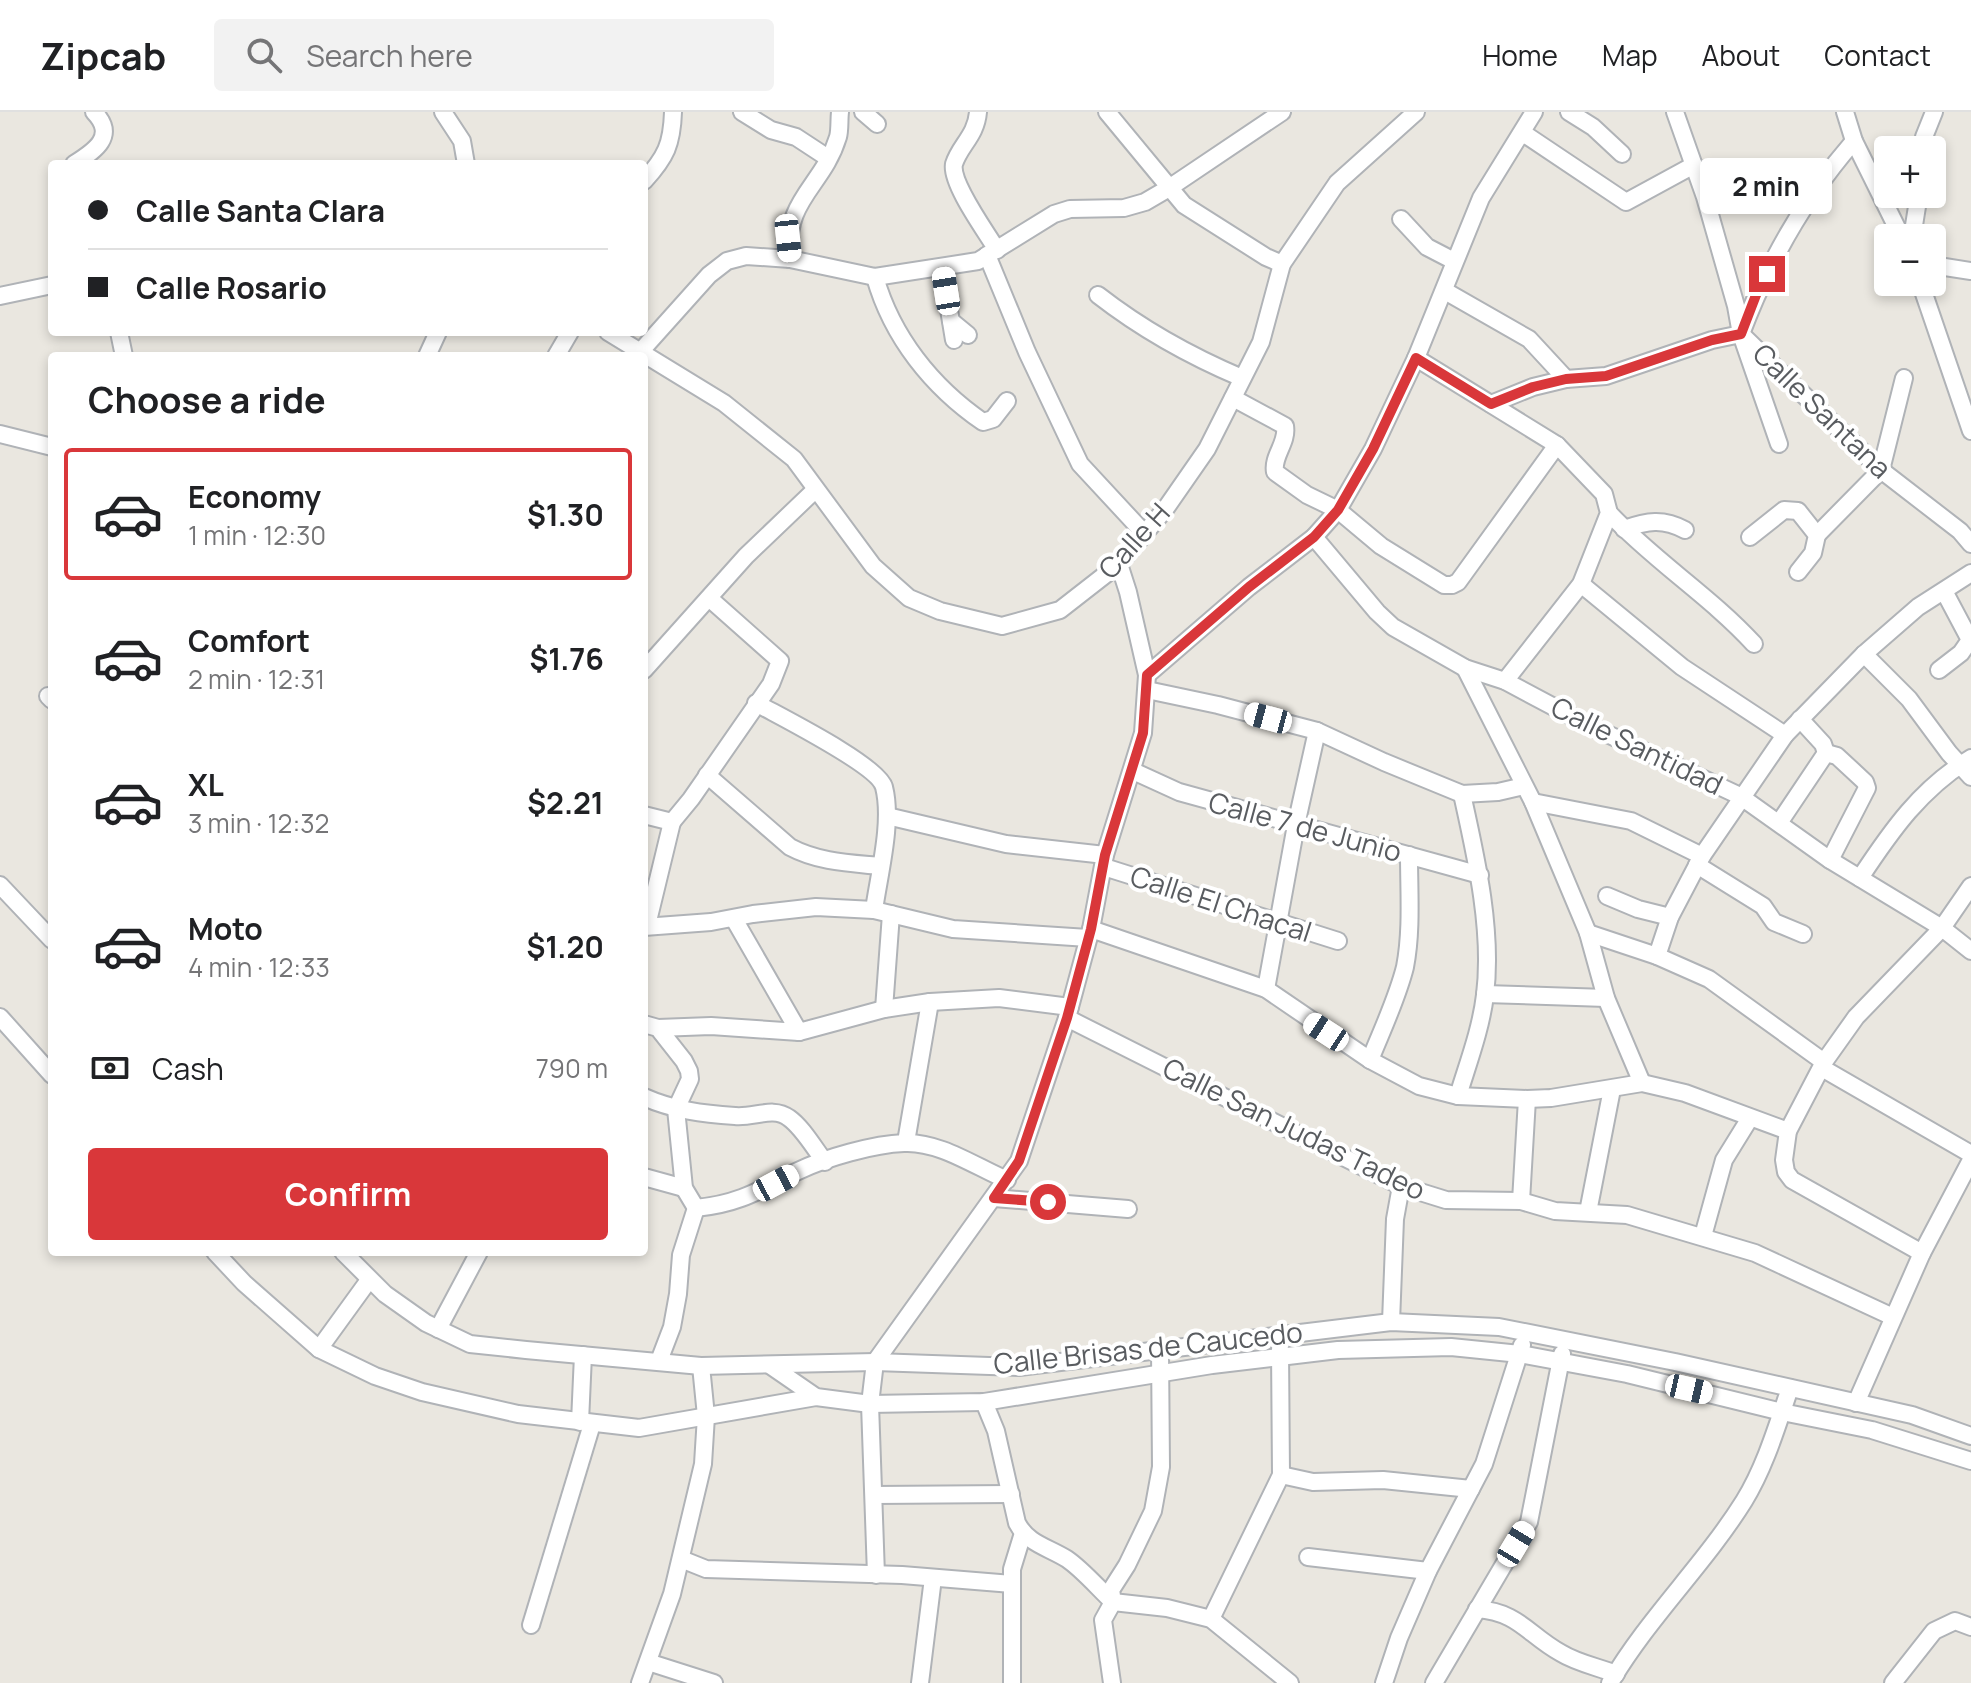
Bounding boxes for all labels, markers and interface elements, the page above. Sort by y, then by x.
search box [214,19,774,91]
text: Zipcab [40,29,166,81]
icon: search [242,33,286,77]
text: Search here [306,35,473,76]
text: Home [1482,36,1558,74]
text: Map [1602,36,1658,74]
text: About [1702,36,1780,74]
text: Contact [1824,36,1931,74]
map controls [1874,136,1946,296]
button: + [1874,136,1946,208]
callout: 2 min [1701,158,1833,214]
text: 2 min [1732,168,1800,204]
text: Calle Santa Clara [136,190,385,231]
car [774,213,802,263]
button: − [1874,224,1946,296]
route end [1749,256,1785,292]
car [930,265,962,317]
text: Calle Rosario [136,267,327,308]
street label: Calle Santana [1745,334,1900,486]
text: Choose a ride [88,375,326,424]
text: Economy [188,476,321,517]
icon: car [92,478,164,550]
text: $1.30 [527,494,604,535]
street label: Calle H [1089,494,1177,586]
text: 1 min · 12:30 [188,517,326,553]
text: Comfort [188,620,310,661]
icon: car [92,622,164,694]
text: $1.76 [529,638,604,679]
text: 2 min · 12:31 [188,661,325,697]
street label: Calle Santidad [1545,687,1730,803]
car [1242,700,1294,736]
text: XL [188,764,224,805]
icon: car [92,766,164,838]
text: $2.21 [527,782,604,823]
street label: Calle 7 de Junio [1205,782,1406,870]
text: 3 min · 12:32 [188,805,329,841]
street label: Calle El Chacal [1126,856,1317,950]
text: Moto [188,908,263,949]
icon: car [92,910,164,982]
text: $1.20 [527,926,604,967]
text: 4 min · 12:33 [188,949,330,985]
car [1299,1009,1353,1055]
icon: cash [88,1046,132,1090]
text: Cash [152,1048,224,1089]
street label: Calle San Judas Tadeo [1157,1048,1432,1208]
text: 790 m [536,1050,608,1086]
button: Confirm [88,1148,608,1240]
car [749,1161,803,1205]
route start [1030,1184,1066,1220]
street label: Calle Brisas de Caucedo [992,1312,1304,1382]
car [1663,1372,1715,1406]
car [1493,1517,1539,1571]

